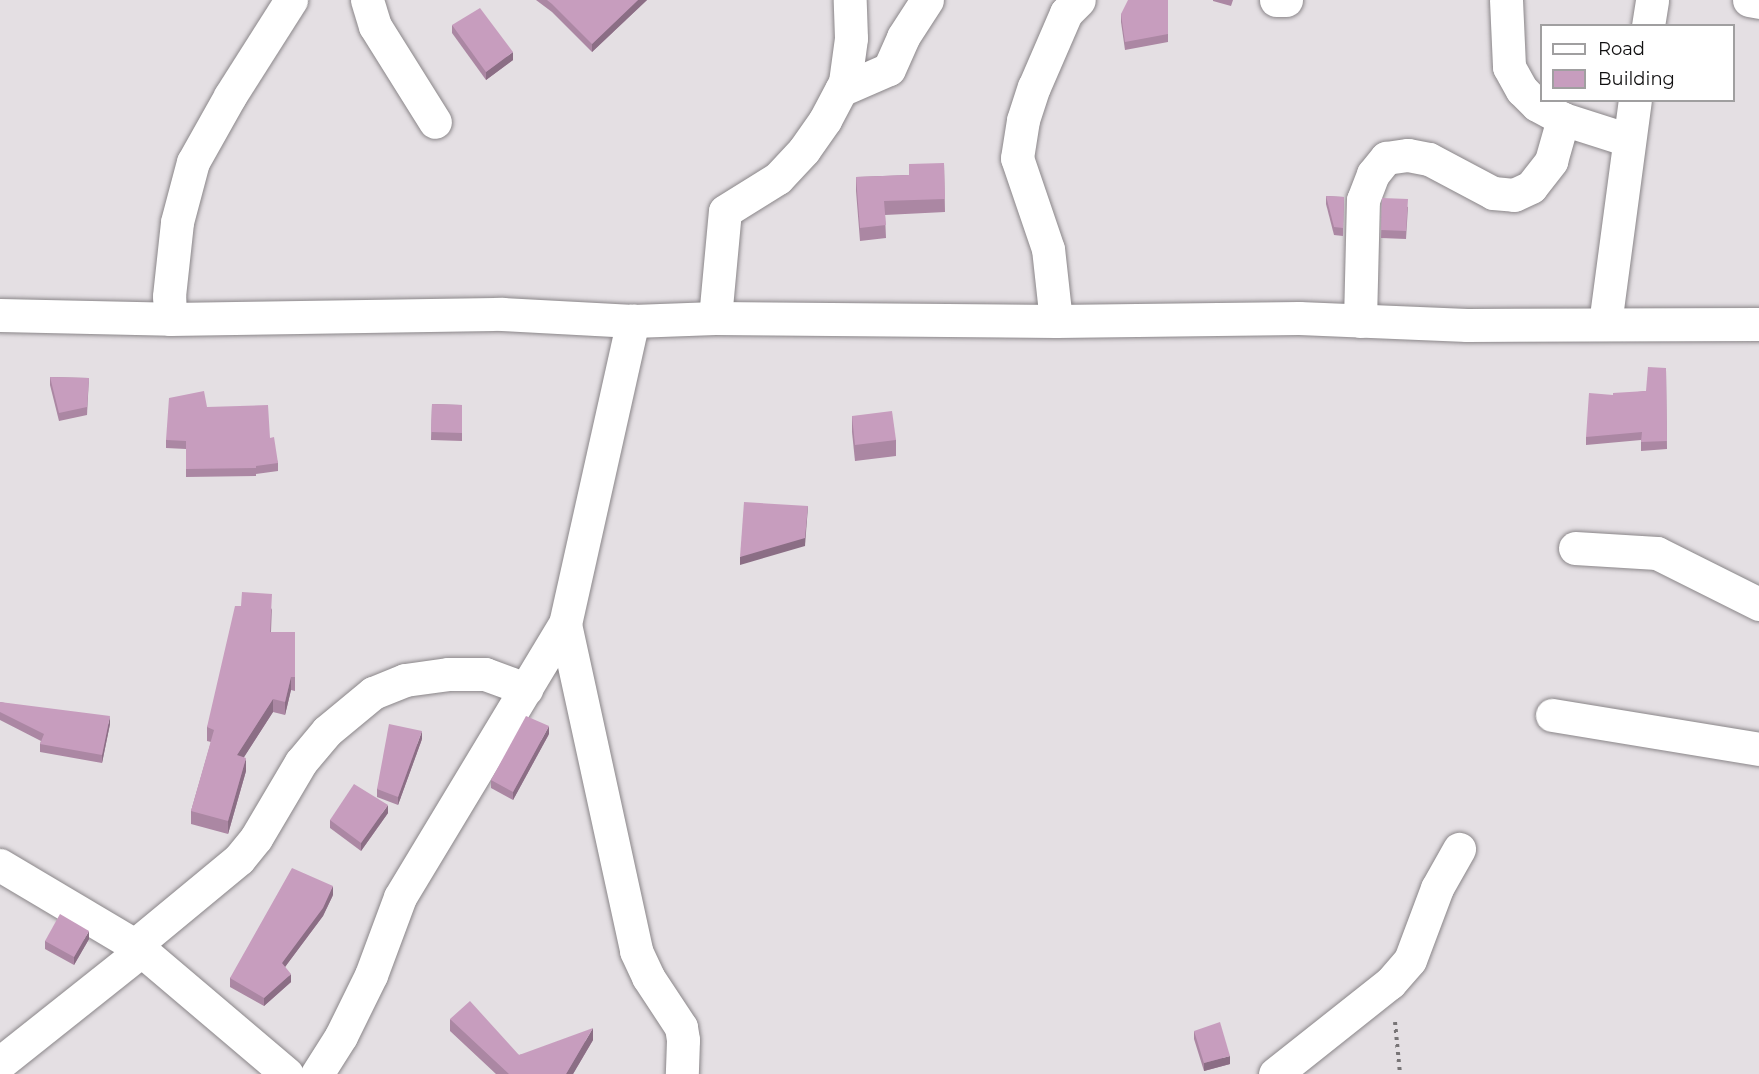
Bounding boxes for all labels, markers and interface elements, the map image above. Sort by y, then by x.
legend [1540,24,1735,102]
text: Road [1598,38,1645,60]
text: Building [1598,68,1675,90]

